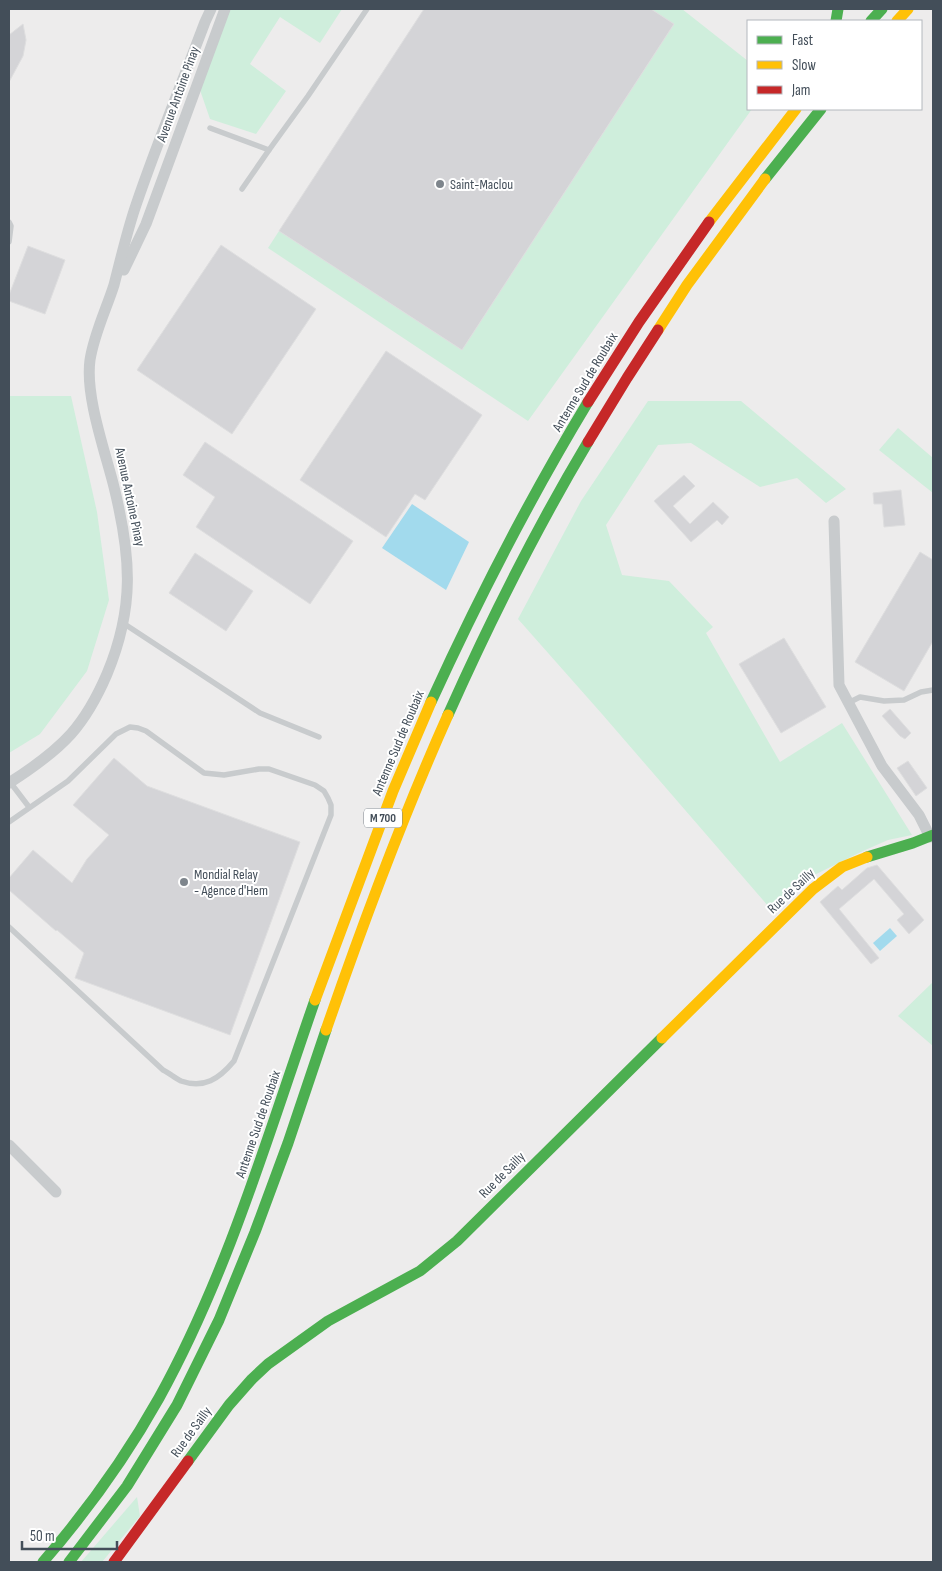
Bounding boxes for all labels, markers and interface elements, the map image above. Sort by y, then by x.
legend [747,20,922,110]
text: Fast [792,31,814,50]
street label: Avenue Antoine Pinay [152,43,203,145]
text: Slow [792,56,816,75]
text: Jam [791,81,810,100]
place label: Saint-Maclou [450,176,513,193]
marker: Saint-Maclou [434,178,446,190]
street label: Antenne Sud de Roubaix [548,329,622,435]
street label: Avenue Antoine Pinay [111,445,149,548]
street label: Antenne Sud de Roubaix [368,687,428,799]
road number: M 700 [364,808,402,828]
street label: Rue de Sailly [764,864,819,917]
place label: Mondial Relay - Agence d'Hem [194,866,268,899]
marker: Mondial Relay - Agence d'Hem [178,876,190,888]
street label: Antenne Sud de Roubaix [231,1067,285,1181]
street label: Rue de Sailly [475,1148,529,1202]
street label: Rue de Sailly [167,1403,215,1461]
scale bar [22,1518,118,1550]
text: 50 m [30,1527,55,1546]

